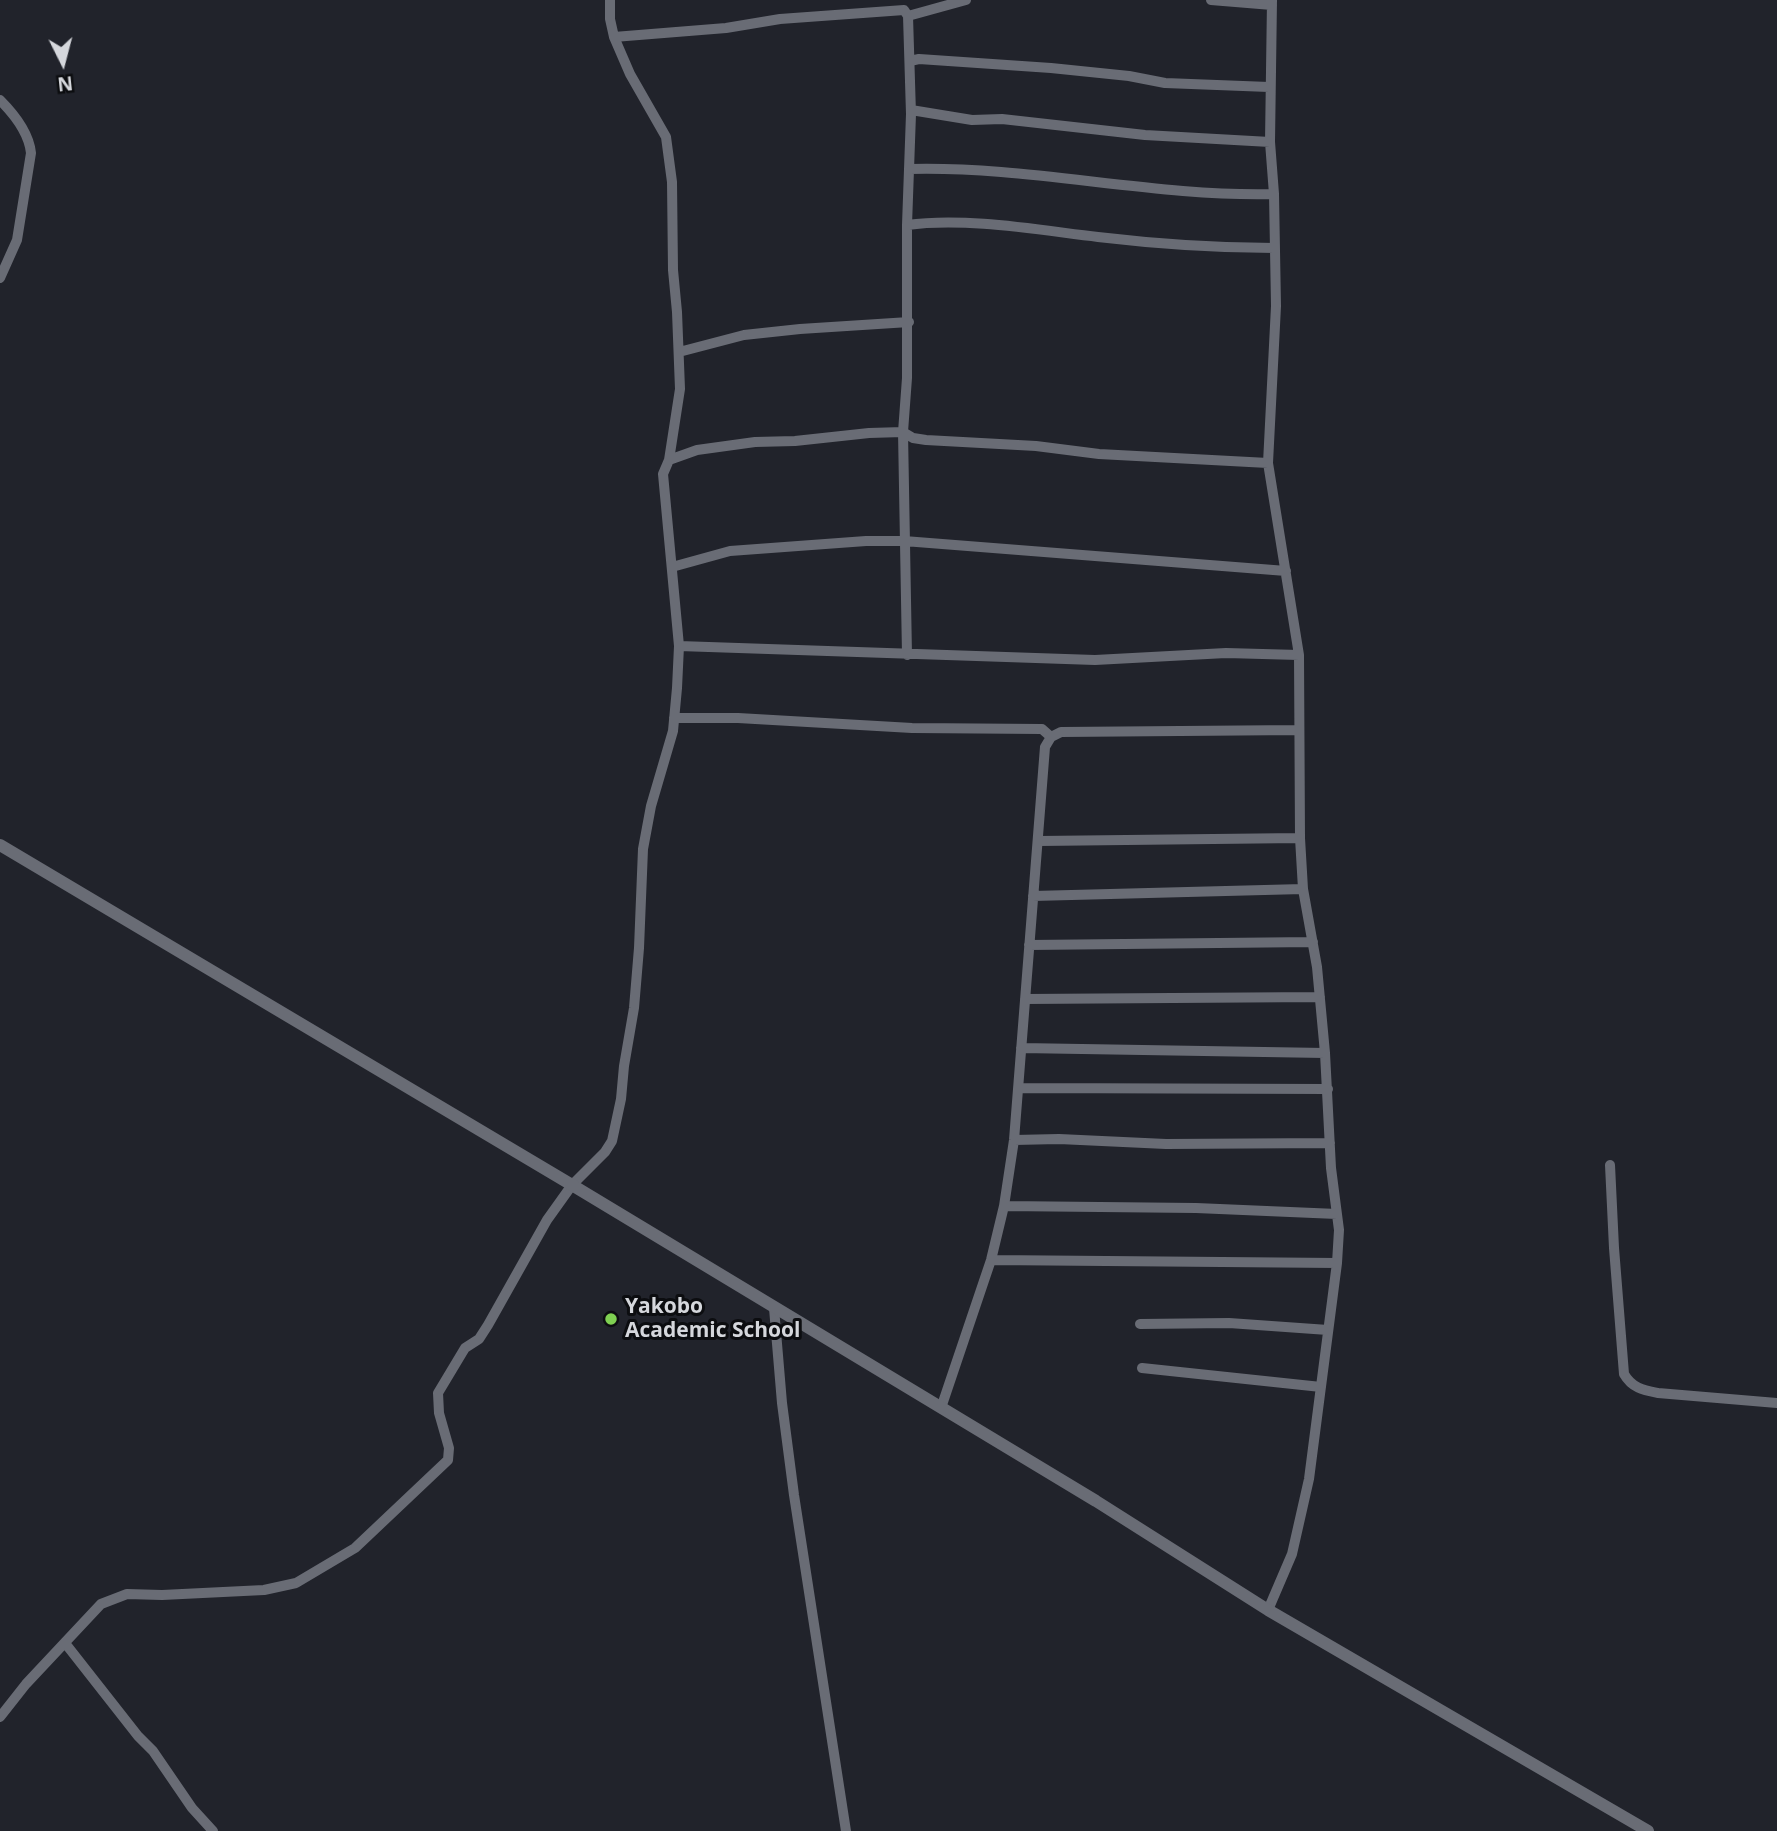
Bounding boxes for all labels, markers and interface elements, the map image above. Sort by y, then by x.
north arrow [28,28,98,98]
text: N [56,70,74,98]
place label: Yakobo Academic School [625,1294,801,1344]
marker: Yakobo Academic School [603,1311,619,1327]

